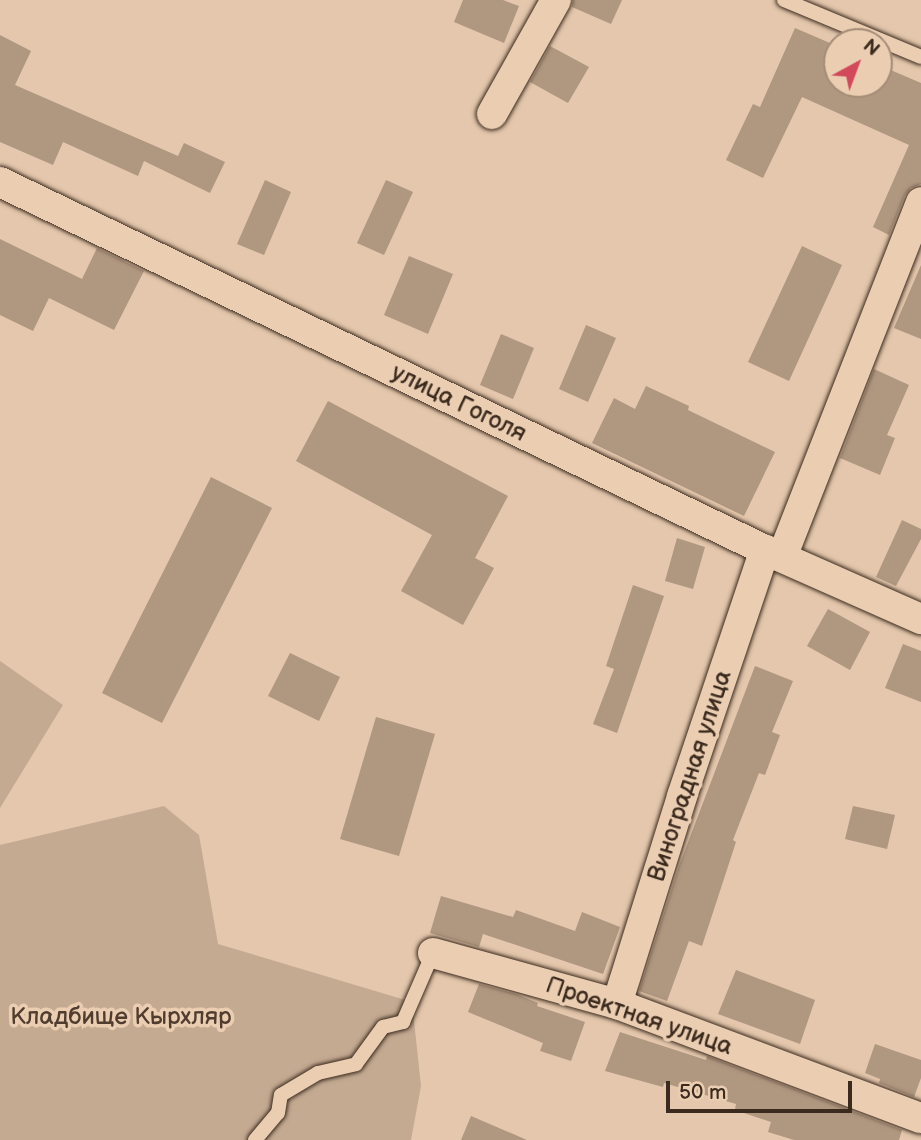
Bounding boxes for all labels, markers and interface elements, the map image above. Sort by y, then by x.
north arrow [823,28,893,98]
text: N [858,35,884,62]
street label: улица Гоголя [387,358,531,448]
street label: Виноградная улица [642,667,738,885]
street label: Проектная улица [542,971,736,1061]
park label: Кладбище Кырхляр [10,1003,232,1031]
scale bar [669,1066,855,1110]
text: 50 m [679,1080,726,1105]

